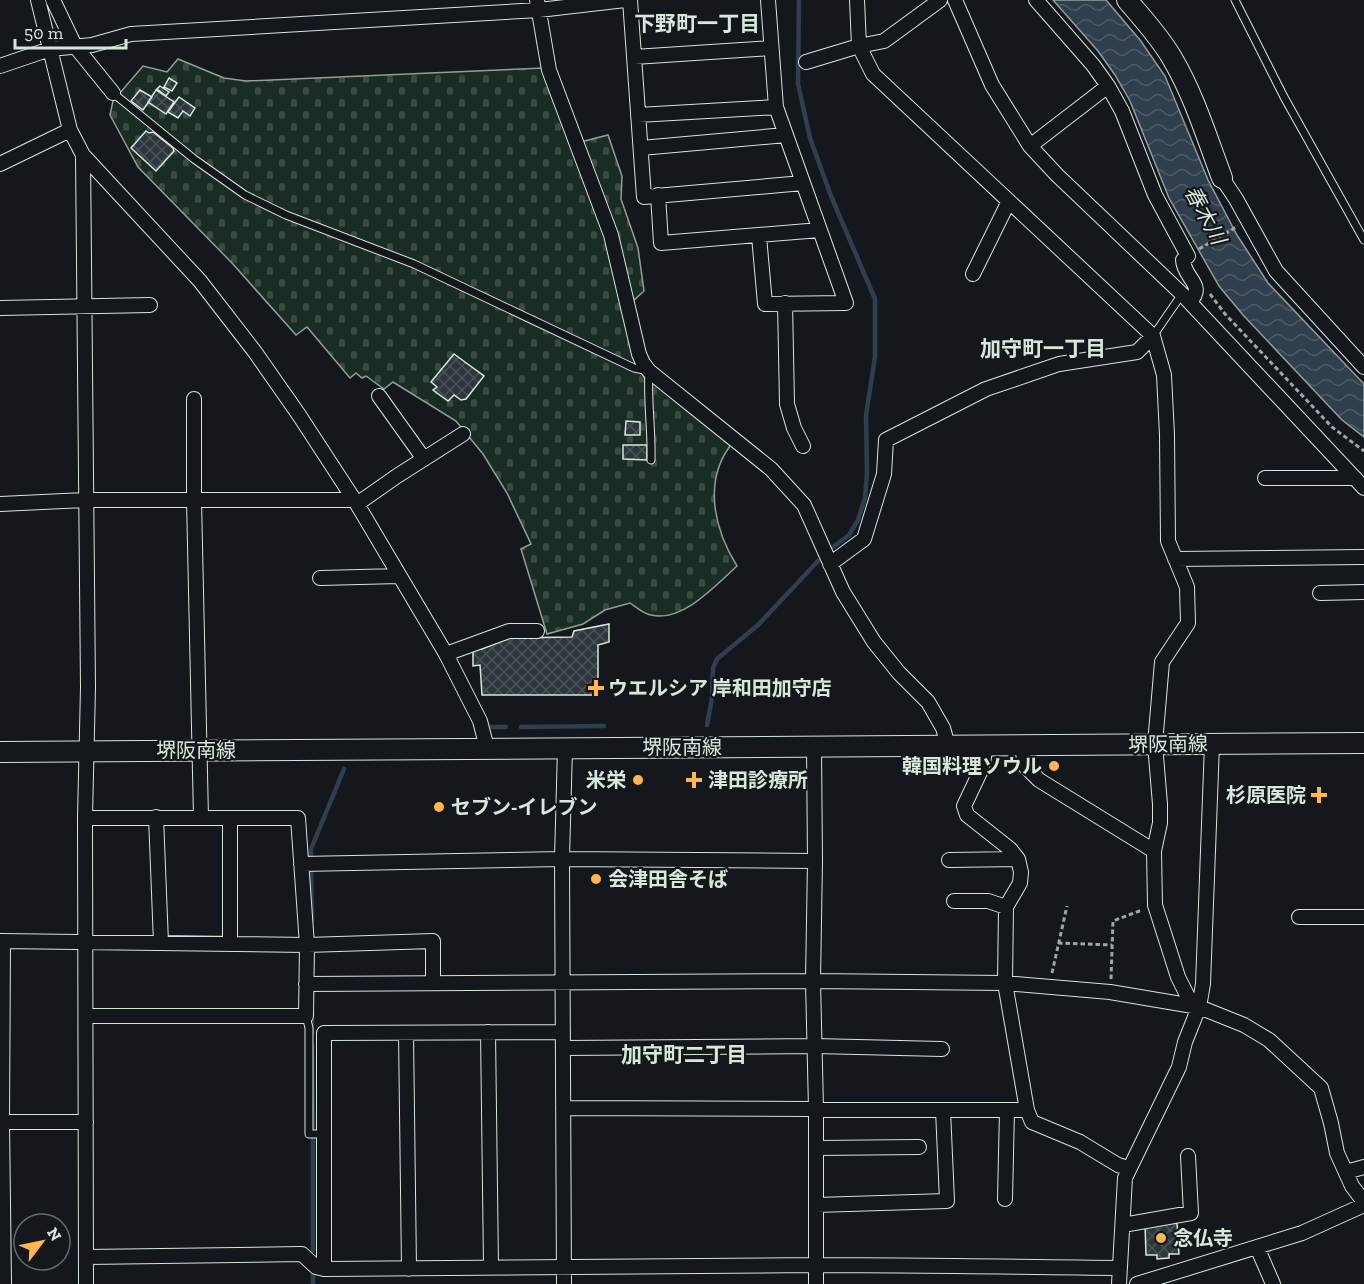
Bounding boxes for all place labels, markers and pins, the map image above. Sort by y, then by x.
place label: ウエルシア 岸和田加守店 [608,676,832,700]
marker: ウエルシア 岸和田加守店 [589,681,603,695]
place label: 韓国料理ソウル [902,754,1042,778]
marker: 韓国料理ソウル [1047,759,1061,773]
place label: 米栄 [586,768,626,792]
place label: 津田診療所 [708,768,808,792]
marker: 津田診療所 [685,771,703,789]
marker: 米栄 [631,773,645,787]
place label: 杉原医院 [1226,783,1306,807]
marker: 杉原医院 [1310,786,1328,804]
place label: セブン-イレブン [451,795,597,819]
marker: セブン-イレブン [432,800,446,814]
place label: 会津田舎そば [608,867,728,891]
marker: 会津田舎そば [589,872,603,886]
place label: 念仏寺 [1173,1226,1233,1250]
marker: 念仏寺 [1154,1231,1168,1245]

